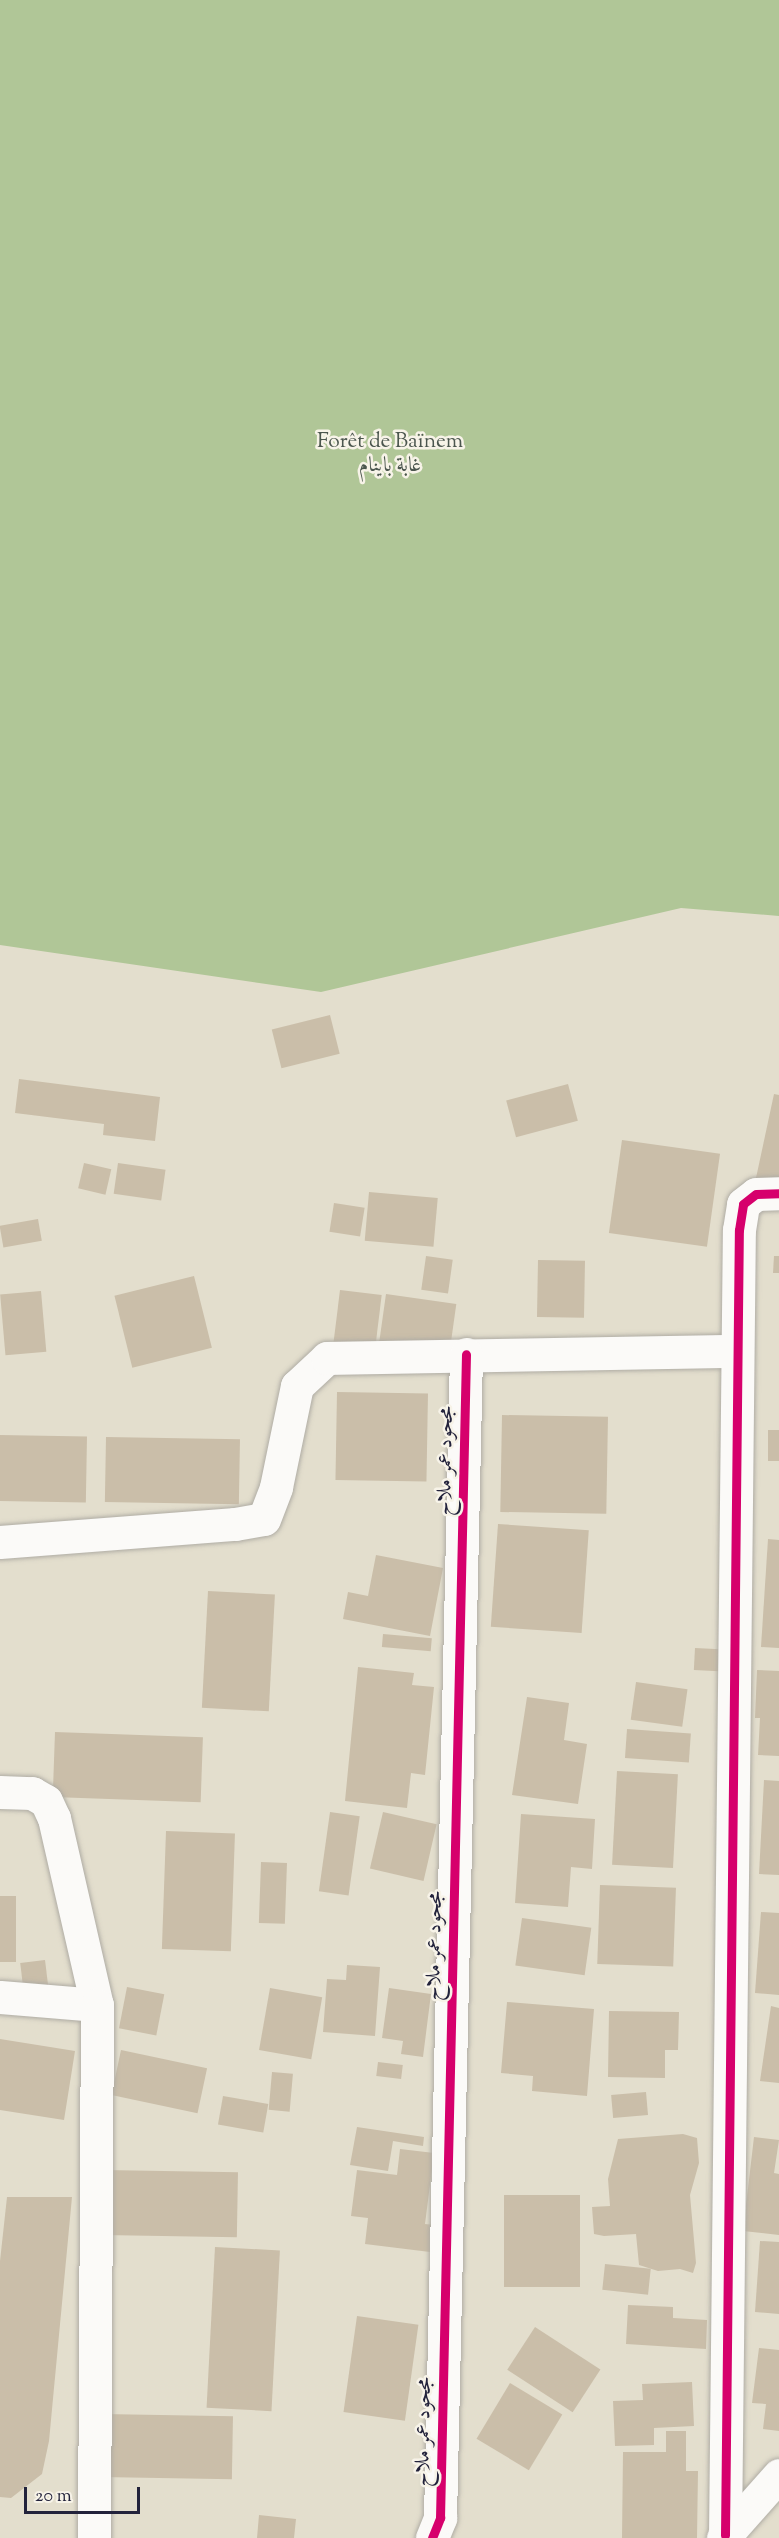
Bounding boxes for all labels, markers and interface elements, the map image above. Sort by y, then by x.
park label: Forêt de Baïnem غابة باينام [317,429,463,479]
street label: مجحود عمر ملاح [432,1406,460,1516]
street label: مجحود عمر ملاح [421,1891,449,2001]
street label: مجحود عمر ملاح [410,2377,438,2487]
scale bar [27,2475,142,2513]
text: 20 m [35,2484,72,2510]

